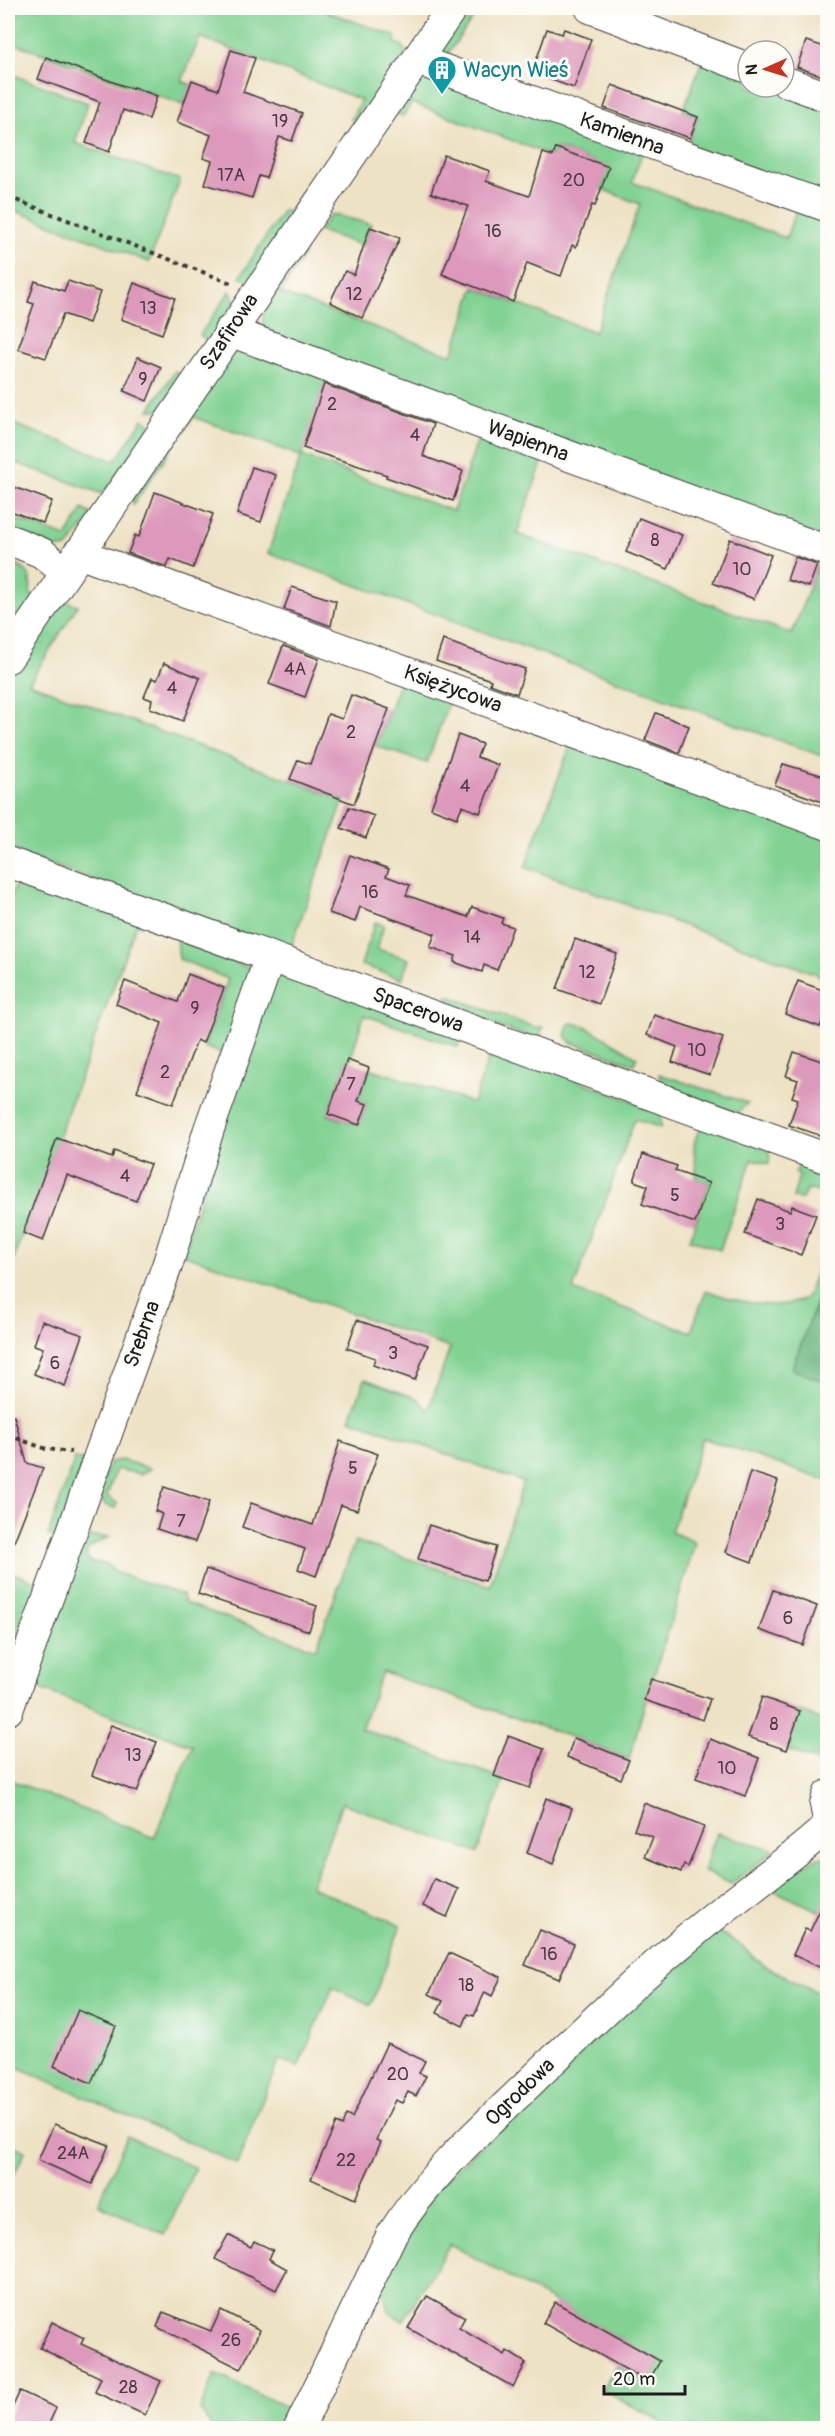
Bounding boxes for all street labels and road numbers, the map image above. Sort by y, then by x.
street label: Kamienna [576,106,668,162]
street label: Szafirowa [193,288,265,376]
street label: Wapienna [484,414,572,468]
street label: Księżycowa [400,659,506,719]
street label: Spacerowa [369,981,467,1039]
street label: Srebrna [117,1297,167,1371]
street label: Ogrodowa [479,2052,561,2132]

